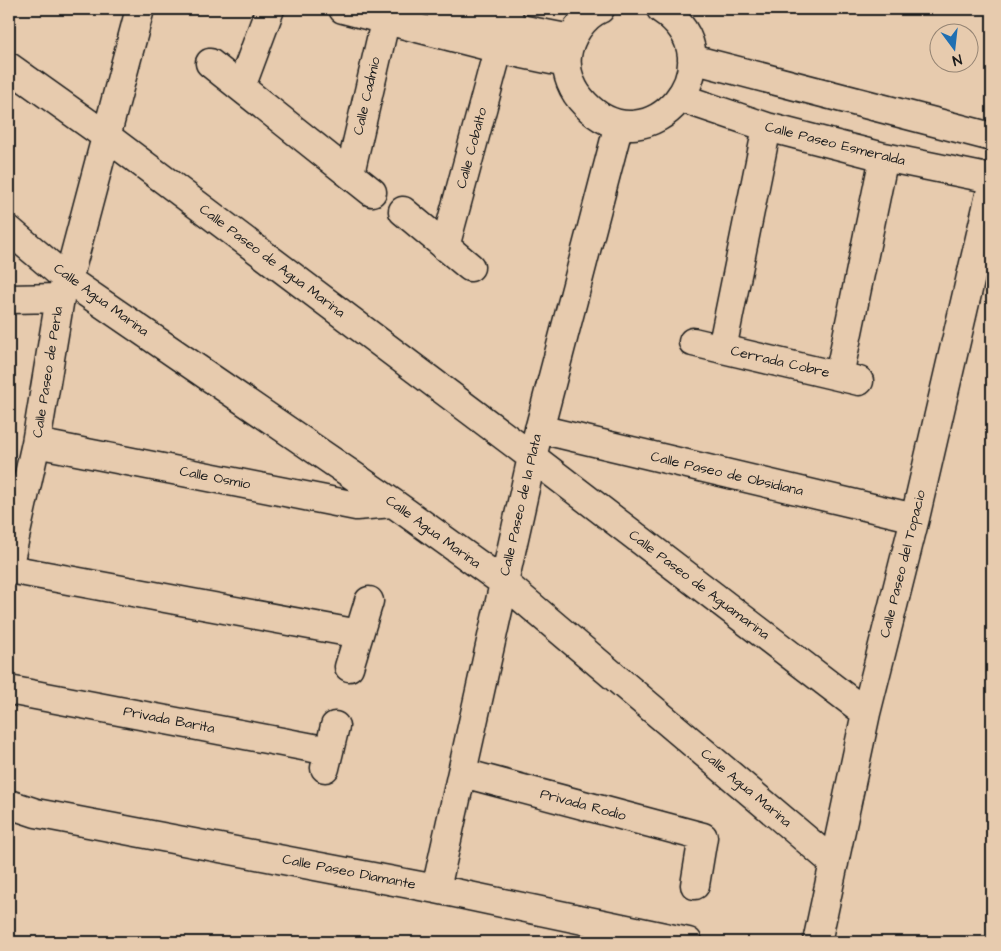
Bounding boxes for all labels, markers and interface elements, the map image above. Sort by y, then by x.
north arrow [928,22,978,72]
text: N [950,49,964,70]
street label: Calle Cadmio [348,55,386,137]
street label: Calle Cobalto [452,105,492,191]
street label: Calle Paseo Esmeralda [763,117,907,171]
street label: Calle Paseo de Agua Marina [195,200,349,322]
street label: Calle Agua Marina [49,259,153,341]
street label: Calle Paseo de Perla [28,305,68,439]
street label: Cerrada Cobre [729,341,832,383]
street label: Calle Paseo de la Plata [495,432,547,578]
street label: Calle Paseo de Obsidiana [649,447,805,501]
street label: Calle Osmio [178,461,252,495]
street label: Calle Paseo del Topacio [875,488,931,640]
street label: Calle Agua Marina [381,491,485,573]
street label: Calle Paseo de Aguamarina [624,525,774,645]
street label: Privada Barita [122,701,216,739]
street label: Calle Agua Marina [696,744,796,832]
street label: Privada Rodio [538,784,628,826]
street label: Calle Paseo Diamante [281,849,418,895]

